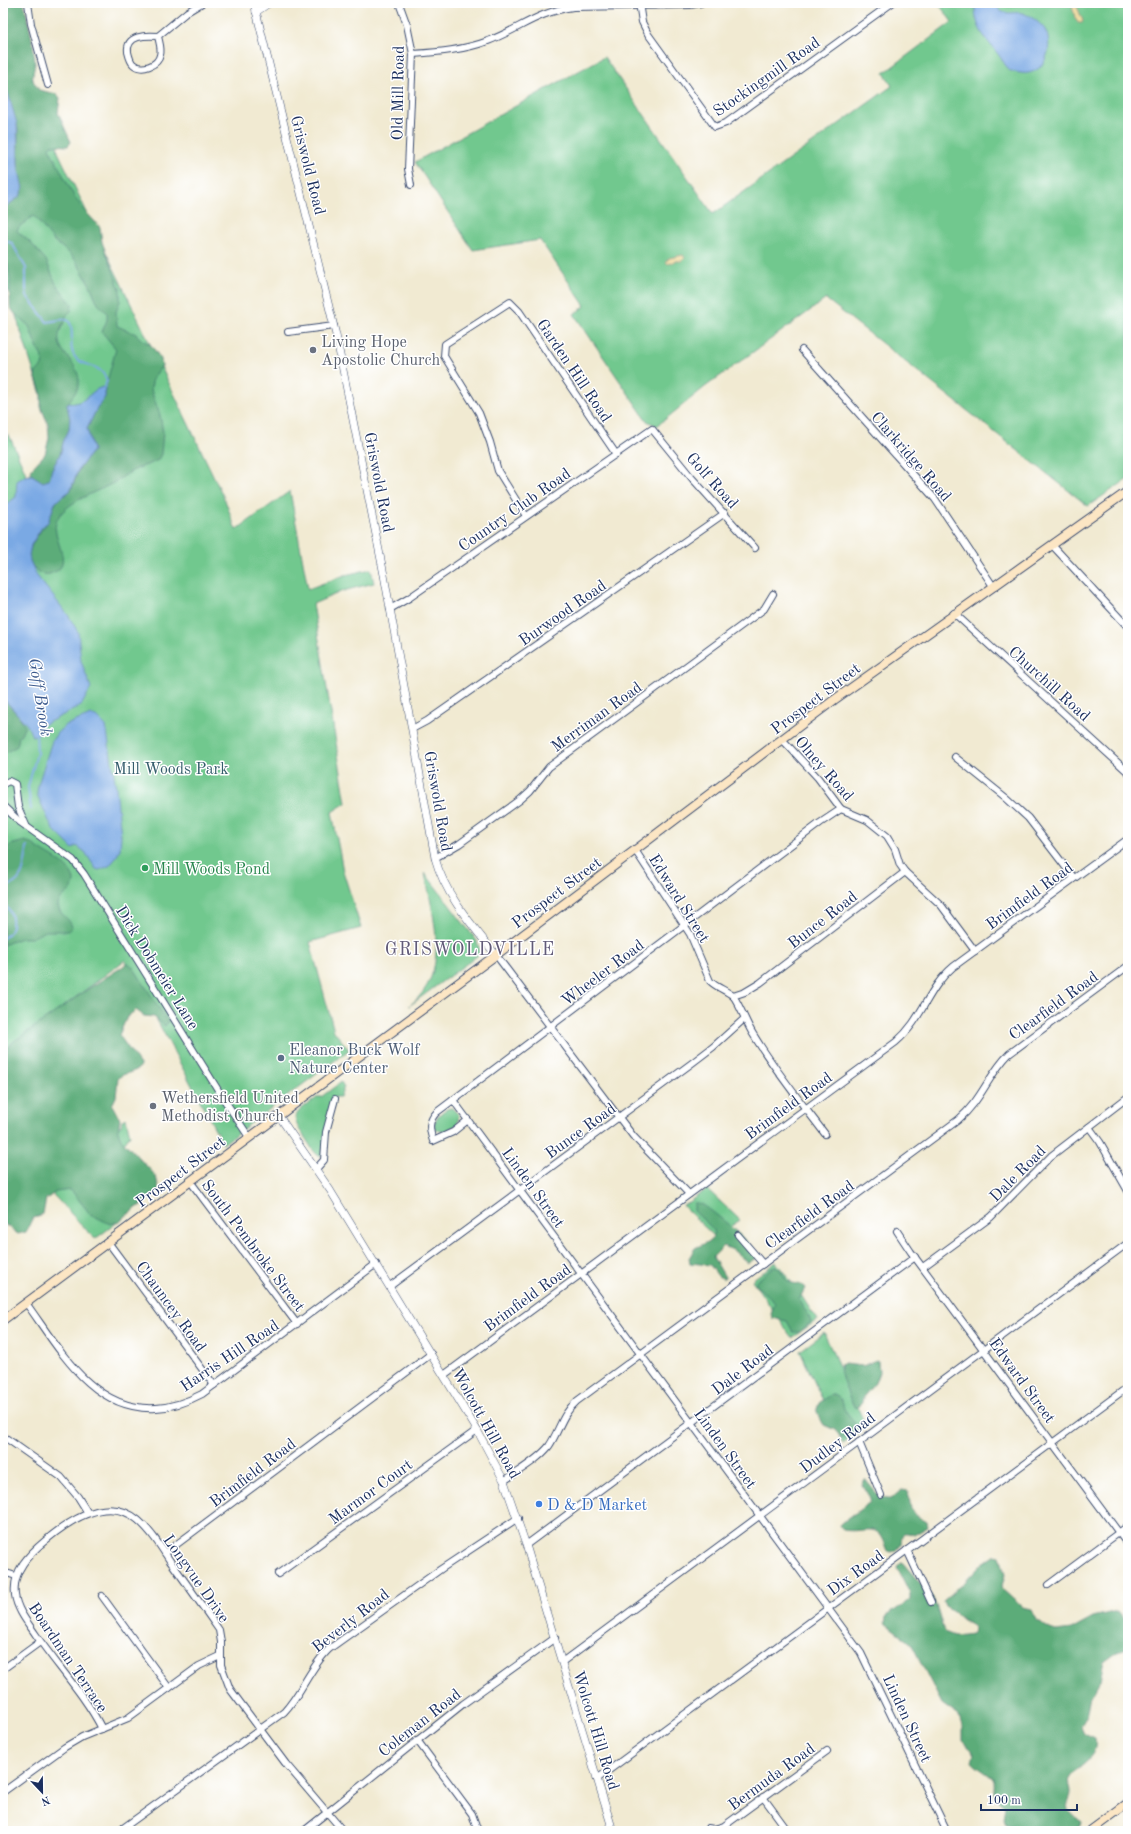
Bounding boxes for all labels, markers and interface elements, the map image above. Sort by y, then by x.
street label: Stockingmill Road [711,35,823,120]
street label: Old Mill Road [390,45,408,141]
street label: Griswold Road [287,114,327,217]
street label: Garden Hill Road [533,317,614,426]
place label: Living Hope Apostolic Church [321,335,441,369]
marker: Living Hope Apostolic Church [308,345,318,355]
street label: Clarkridge Road [867,409,954,505]
street label: Griswold Road [360,431,396,534]
street label: Golf Road [682,450,741,512]
street label: Country Club Road [456,466,574,555]
street label: Burwood Road [517,578,610,649]
street label: Churchill Road [1005,644,1092,725]
water label: Goff Brook [25,657,54,738]
street label: Prospect Street [768,661,864,738]
street label: Merriman Road [549,680,645,756]
street label: Olney Road [791,734,856,805]
street label: Griswold Road [420,750,454,853]
park label: Mill Woods Park [113,762,229,778]
street label: Edward Street [645,852,712,946]
street label: Prospect Street [509,855,605,932]
street label: Brimfield Road [984,860,1077,933]
place label: Mill Woods Pond [153,862,270,878]
marker: Mill Woods Pond [140,863,150,873]
street label: Bunce Road [786,889,861,952]
street label: Dick Dobmeier Lane [112,903,201,1033]
street label: Wheeler Road [559,937,648,1010]
district label: GRISWOLDVILLE [385,941,555,959]
street label: Clearfield Road [1007,969,1102,1044]
place label: Eleanor Buck Wolf Nature Center [289,1043,420,1077]
marker: Eleanor Buck Wolf Nature Center [276,1053,286,1063]
street label: Brimfield Road [743,1070,836,1143]
place label: Wethersfield United Methodist Church [161,1091,299,1125]
marker: Wethersfield United Methodist Church [148,1101,158,1111]
street label: Bunce Road [543,1101,619,1162]
street label: Prospect Street [133,1134,229,1211]
street label: Dale Road [987,1143,1050,1206]
street label: Linden Street [498,1145,567,1232]
street label: South Pembroke Street [198,1177,307,1315]
street label: Clearfield Road [763,1178,858,1253]
street label: Chauncey Road [132,1259,208,1355]
street label: Brimfield Road [482,1262,575,1335]
street label: Harris Hill Road [178,1318,282,1395]
street label: Edward Street [985,1336,1058,1427]
street label: Dale Road [710,1342,777,1399]
street label: Wolcott Hill Road [448,1366,522,1482]
street label: Linden Street [690,1406,759,1493]
street label: Dudley Road [798,1410,879,1477]
street label: Brimfield Road [207,1436,299,1511]
street label: Marmor Court [326,1457,416,1528]
place label: D & D Market [547,1498,648,1514]
marker: D & D Market [534,1499,544,1509]
street label: Longvue Drive [159,1532,232,1626]
street label: Dix Road [825,1548,887,1599]
street label: Beverly Road [310,1587,393,1656]
street label: Boardman Terrace [25,1600,110,1716]
street label: Wolcott Hill Road [569,1669,621,1792]
street label: Linden Street [879,1672,934,1766]
street label: Coleman Road [376,1687,464,1761]
street label: Bermuda Road [726,1741,818,1814]
north arrow [22,1772,62,1812]
scale bar [981,1786,1077,1812]
text: N [39,1793,51,1807]
text: 100 m [987,1795,1021,1807]

